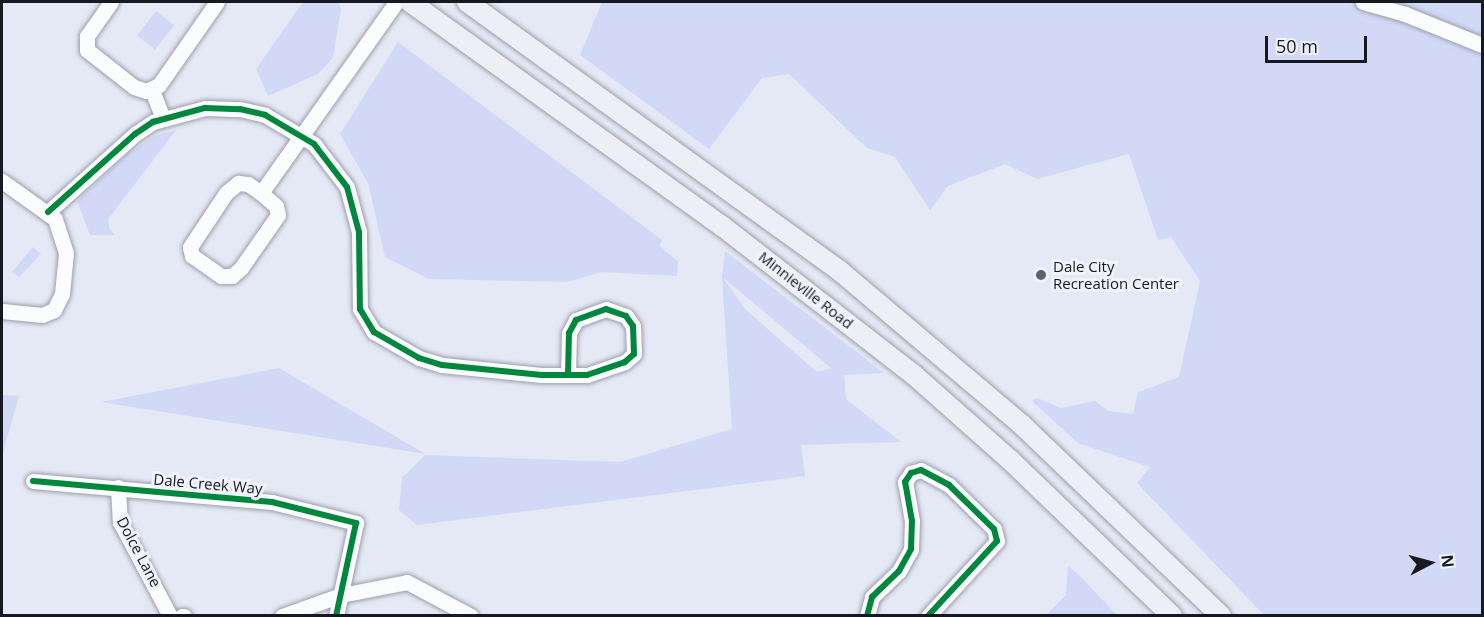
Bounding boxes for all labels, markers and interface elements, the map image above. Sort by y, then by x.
scale bar [1268,24,1370,62]
text: 50 m [1276,34,1318,58]
street label: Minnieville Road [755,248,857,332]
place label: Dale City Recreation Center [1053,257,1179,292]
marker: Dale City Recreation Center [1034,268,1048,282]
street label: Dale Creek Way [153,470,263,498]
street label: Dolce Lane [113,514,165,590]
north arrow [1400,533,1460,593]
text: N [1436,553,1460,569]

